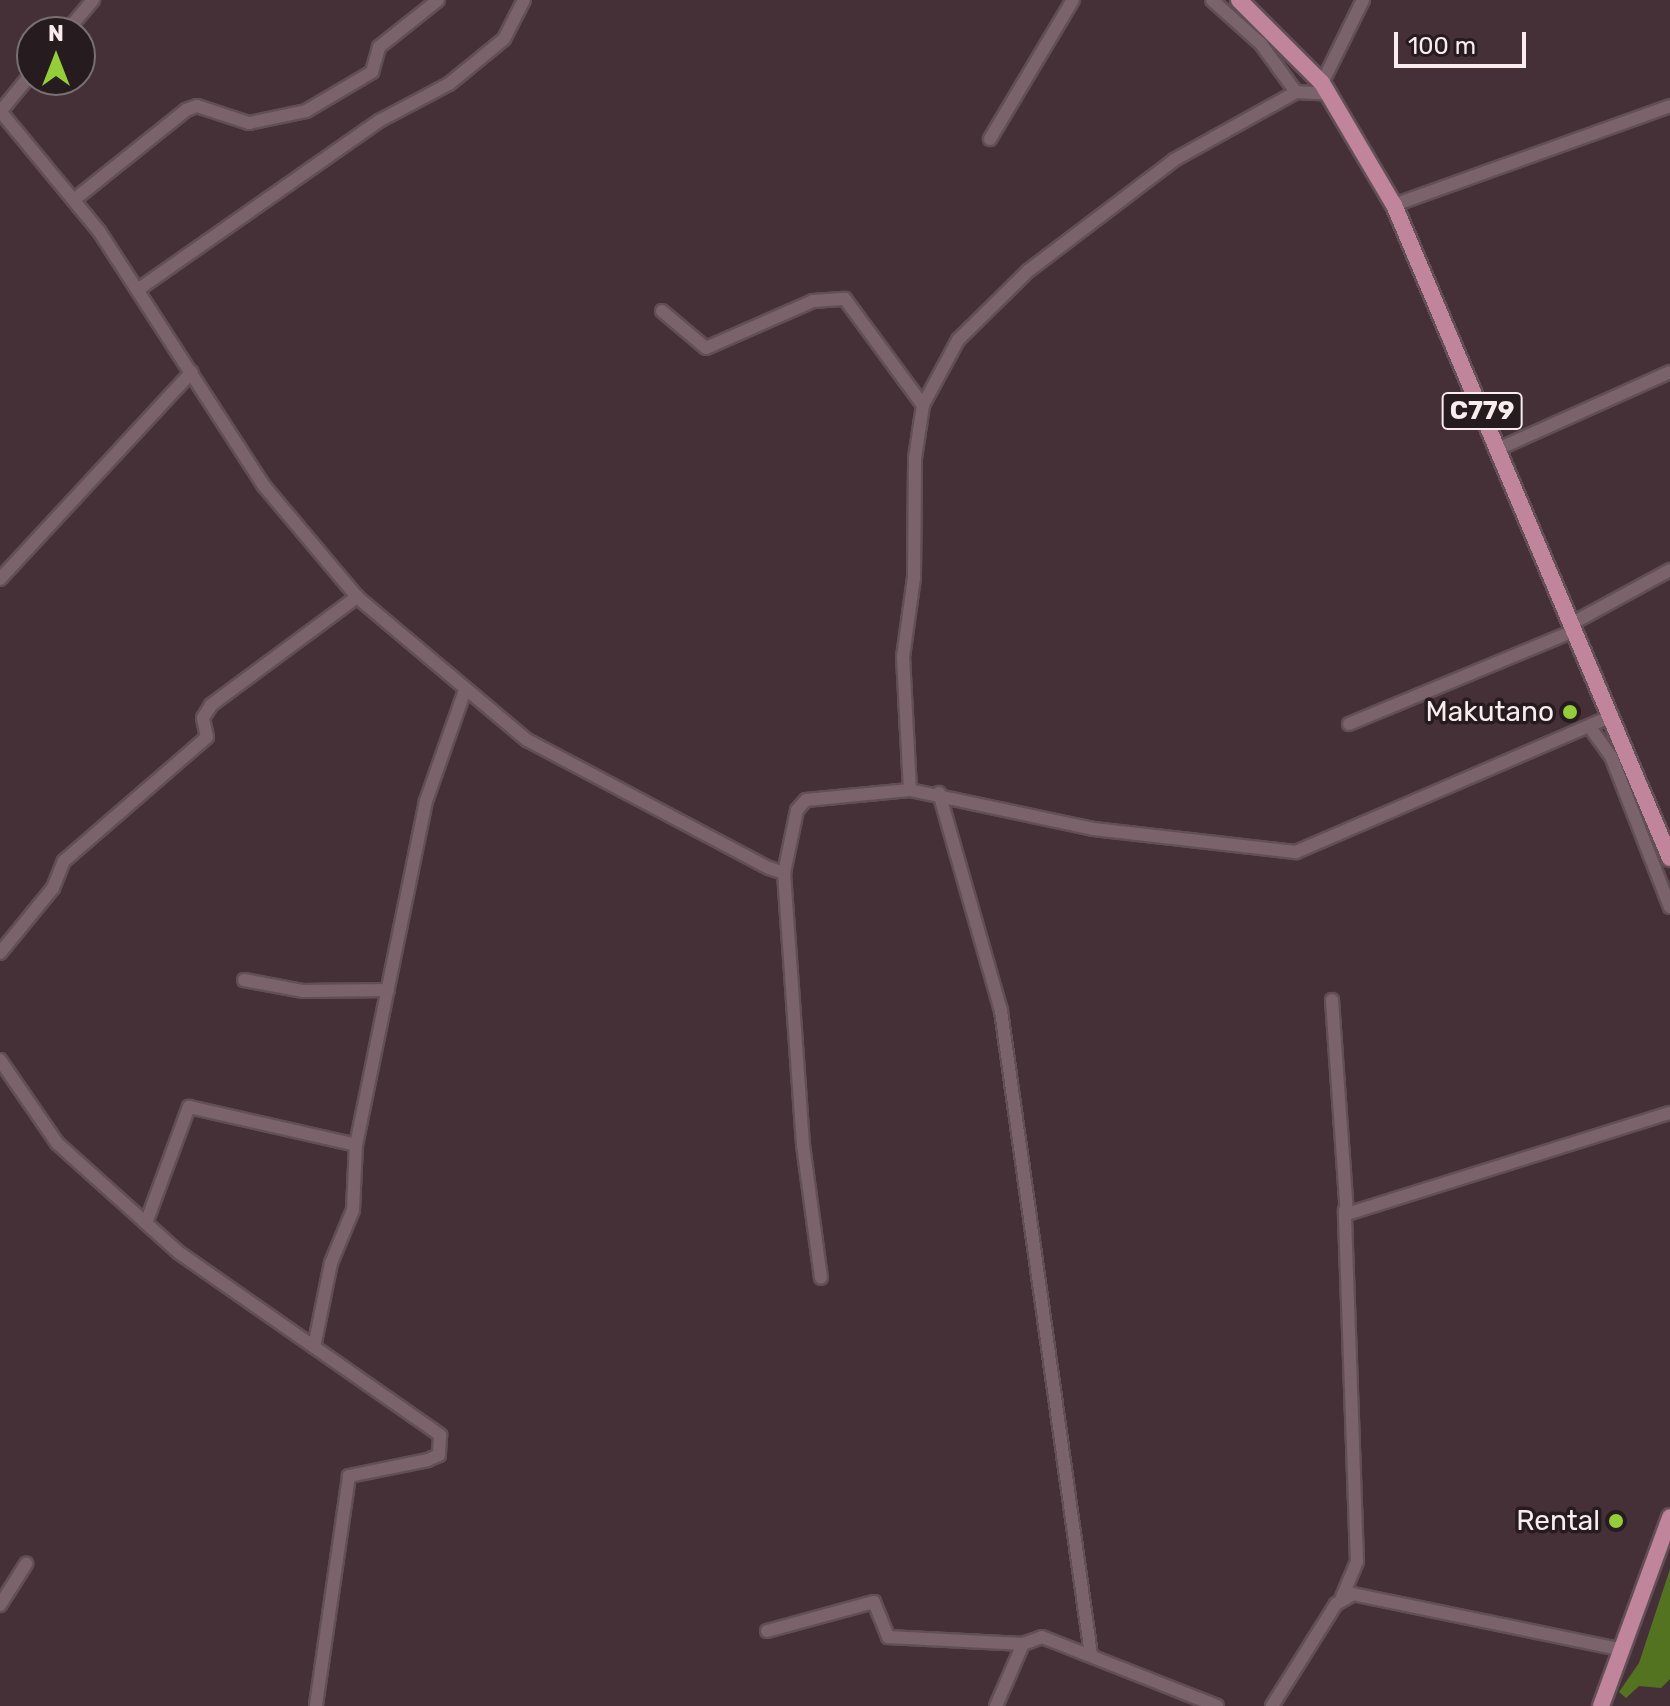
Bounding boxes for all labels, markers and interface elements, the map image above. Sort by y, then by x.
north arrow [16,16,96,96]
scale bar [1398,16,1530,66]
text: N [48,20,64,47]
text: 100 m [1408,32,1476,60]
road number: C779 [1440,389,1524,433]
place label: Makutano [1426,695,1554,729]
marker: Makutano [1561,703,1579,721]
place label: Rental [1516,1504,1600,1538]
marker: Rental [1607,1512,1625,1530]

